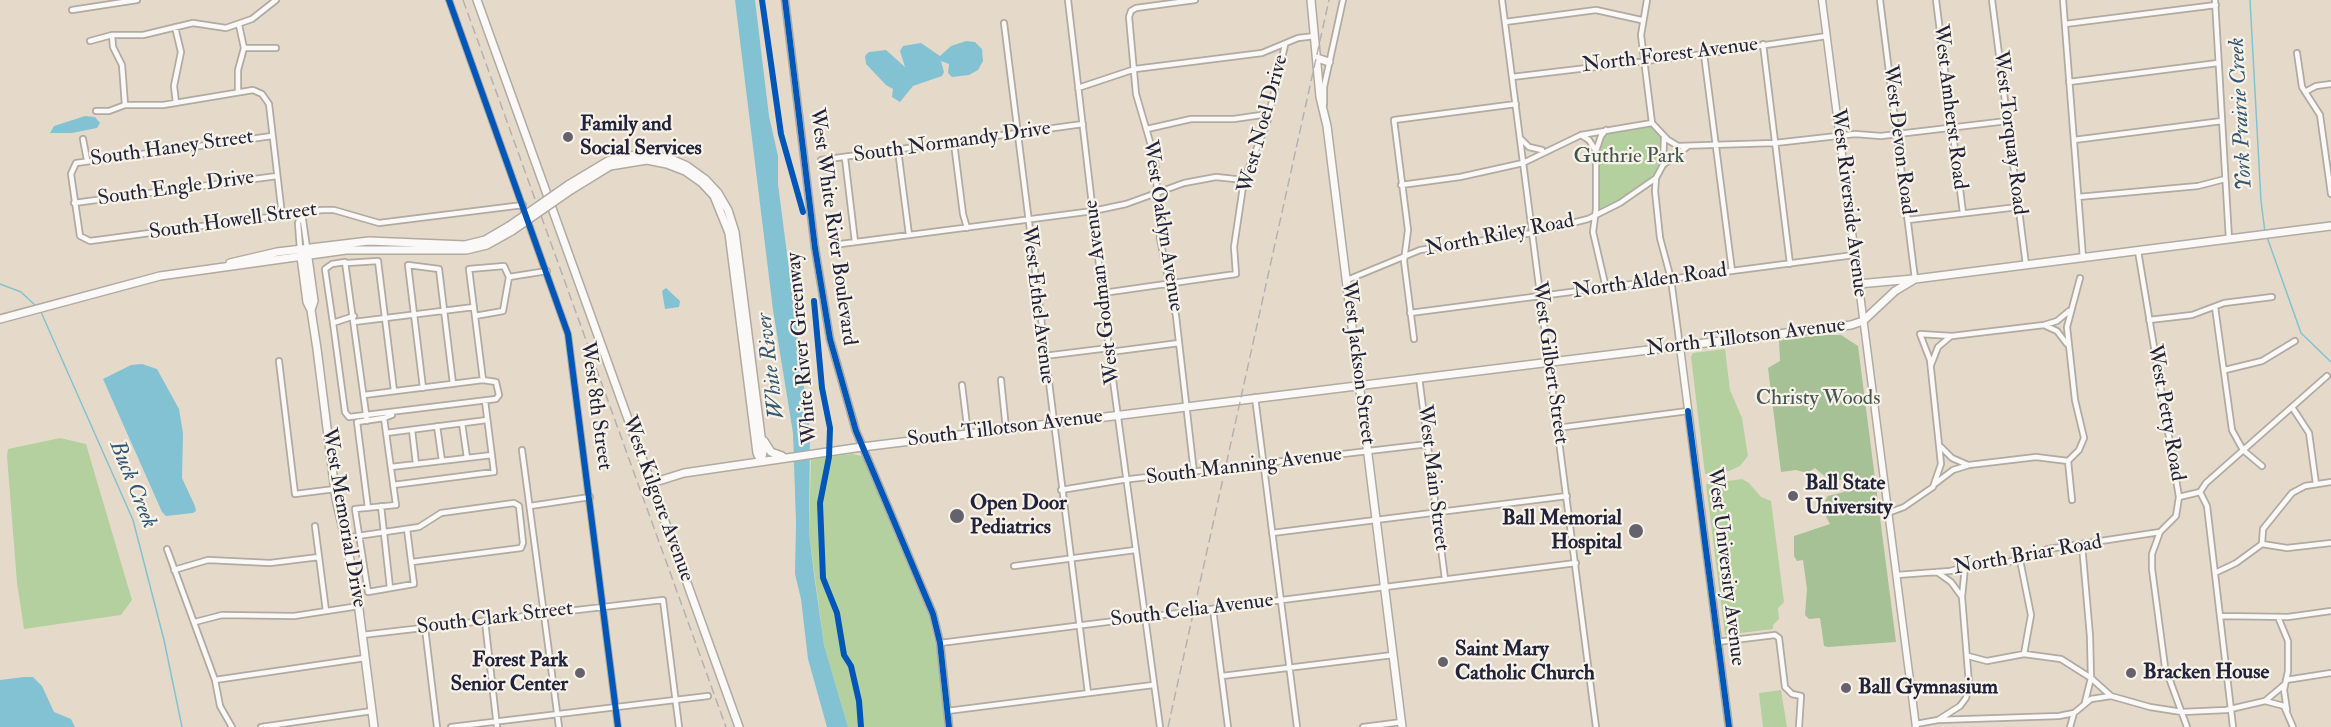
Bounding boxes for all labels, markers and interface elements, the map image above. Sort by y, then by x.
street label: West Amherst Road [1926,23,1972,191]
street label: North Forest Avenue [1581,33,1759,79]
water label: York Prairie Creek [2225,37,2259,191]
street label: West Torquay Road [1986,49,2032,217]
street label: West Noel Drive [1233,52,1295,196]
street label: West Devon Road [1876,64,1920,216]
street label: West White River Boulevard [803,107,861,347]
street label: West Riverside Avenue [1824,107,1872,299]
place label: Family and Social Services [580,112,702,162]
street label: South Normandy Drive [852,117,1052,169]
street label: South Haney Street [89,125,255,173]
marker: Family and Social Services [561,130,575,144]
street label: West Oaklyn Avenue [1136,139,1188,313]
park label: Guthrie Park [1573,144,1685,170]
street label: South Engle Drive [96,166,256,212]
street label: South Howell Street [148,198,318,246]
street label: West Godman Avenue [1079,198,1127,386]
street label: North Riley Road [1424,209,1576,263]
street label: West Ethel Avenue [1015,225,1059,385]
street label: White River Greenway [782,251,824,445]
street label: North Alden Road [1571,259,1729,305]
street label: West Jackson Street [1334,280,1380,446]
street label: West Gilbert Street [1525,280,1573,446]
water label: White River [752,311,792,421]
street label: North Tillotson Avenue [1645,313,1847,363]
street label: West 8th Street [574,340,616,472]
street label: West Petty Road [2141,343,2189,483]
park label: Christy Woods [1756,386,1880,412]
street label: West Main Street [1411,404,1453,552]
street label: South Tillotson Avenue [906,405,1104,453]
street label: West Kilgore Avenue [615,413,699,585]
street label: West Memorial Drive [315,426,371,610]
water label: Buck Creek [102,437,162,533]
street label: South Manning Avenue [1145,442,1343,492]
street label: West University Avenue [1700,466,1750,668]
place label: Ball State University [1805,471,1893,521]
marker: Ball State University [1786,489,1800,503]
place label: Open Door Pediatrics [970,491,1067,541]
place label: Ball Memorial Hospital [1502,506,1622,556]
marker: Open Door Pediatrics [948,507,966,525]
marker: Ball Memorial Hospital [1627,522,1645,540]
street label: North Briar Road [1952,531,2104,581]
street label: South Celia Avenue [1109,589,1275,633]
street label: South Clark Street [416,597,574,641]
place label: Saint Mary Catholic Church [1455,637,1595,687]
place label: Forest Park Senior Center [451,648,568,698]
marker: Saint Mary Catholic Church [1436,655,1450,669]
place label: Bracken House [2143,660,2269,686]
marker: Forest Park Senior Center [573,666,587,680]
marker: Bracken House [2124,666,2138,680]
place label: Ball Gymnasium [1858,675,1998,701]
marker: Ball Gymnasium [1839,681,1853,695]

